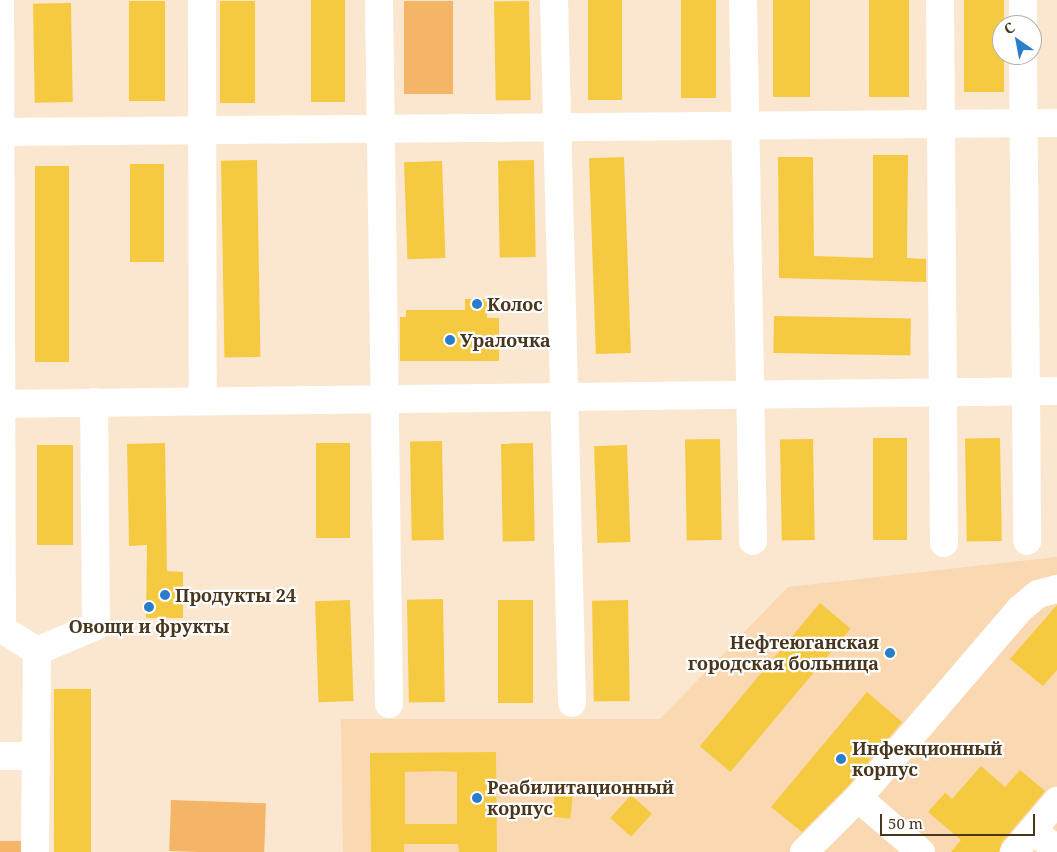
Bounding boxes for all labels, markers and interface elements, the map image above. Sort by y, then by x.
north arrow [992,15,1042,65]
text: С [1000,17,1018,38]
place label: Колос [487,293,543,315]
marker: Колос [471,298,483,310]
place label: Уралочка [460,329,551,351]
marker: Уралочка [444,334,456,346]
place label: Продукты 24 [175,584,296,606]
marker: Продукты 24 [159,589,171,601]
marker: Овощи и фрукты [143,601,155,613]
place label: Овощи и фрукты [69,615,229,637]
place label: Нефтеюганская городская больница [688,632,879,674]
marker: Нефтеюганская городская больница [883,646,897,660]
place label: Инфекционный корпус [852,738,1002,781]
marker: Инфекционный корпус [834,752,848,766]
place label: Реабилитационный корпус [487,777,674,820]
marker: Реабилитационный корпус [471,792,483,804]
scale bar [882,804,1037,836]
text: 50 m [888,813,923,833]

